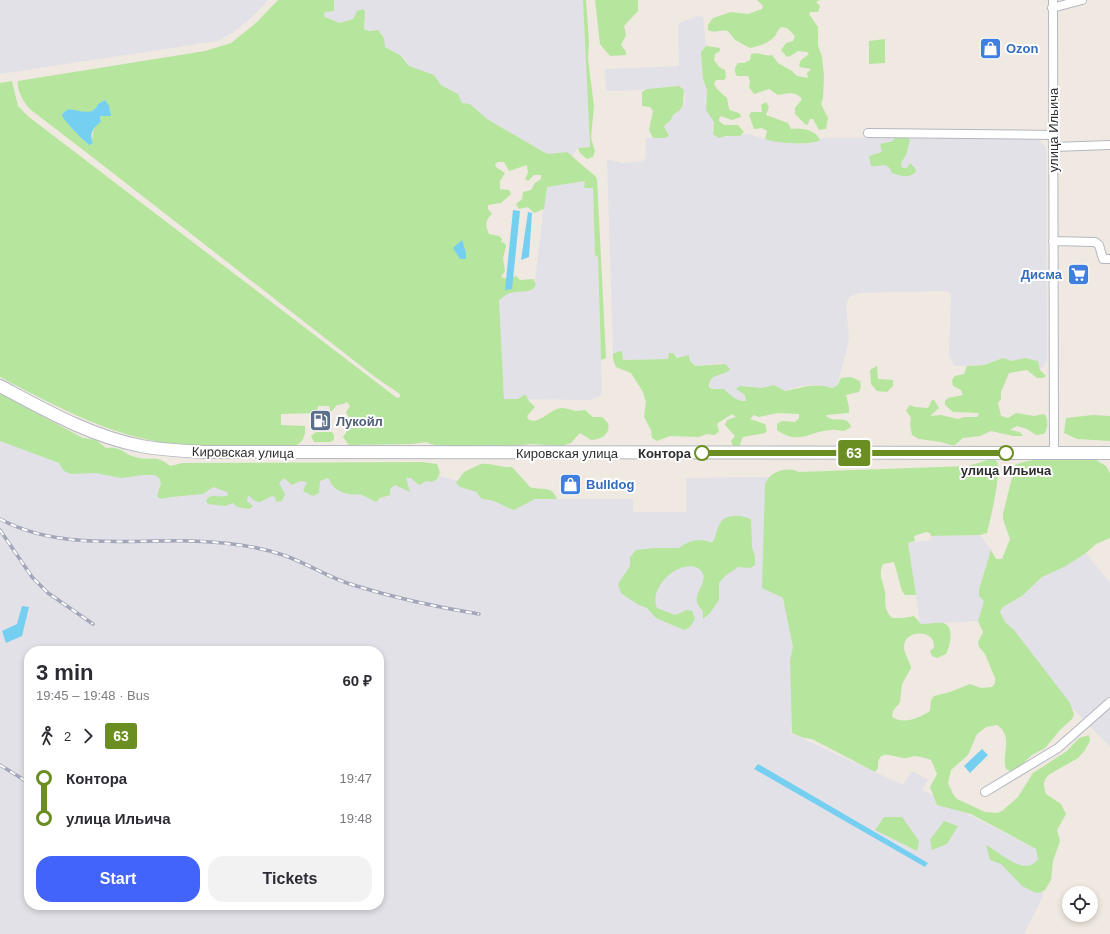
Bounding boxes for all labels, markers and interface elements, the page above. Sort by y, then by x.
shop icon: Ozon [977,35,1003,61]
place label: Ozon [1006,41,1039,56]
street label: улица Ильича [1046,87,1061,172]
supermarket icon: Дисма [1065,261,1091,287]
place label: Дисма [1021,267,1063,282]
fuel station icon: Лукойл [307,408,333,434]
place label: Лукойл [336,414,383,429]
line badge: 63 [836,440,872,466]
street label: Кировская улица [192,444,295,461]
marker: Контора [694,445,710,461]
text: 63 [846,445,862,461]
marker: улица Ильича [998,445,1014,461]
street label: Кировская улица [516,446,619,461]
place label: Контора [638,446,692,461]
place label: улица Ильича [961,463,1052,478]
shop icon: Bulldog [558,471,584,497]
place label: Bulldog [586,477,634,492]
text: 3 min [36,660,93,685]
text: 60 ₽ [342,672,372,689]
text: 19:45 – 19:48 · Bus [36,688,149,703]
icon: walk [36,725,58,747]
icon: forward [77,725,99,747]
text: 63 [113,728,129,744]
text: 2 [64,729,71,744]
text: Контора [66,770,127,787]
text: 19:47 [339,771,372,786]
text: улица Ильича [66,810,171,827]
text: 19:48 [339,811,372,826]
button: Start [36,856,200,902]
button: Tickets [208,856,372,902]
map controls [1062,886,1098,922]
button: locate [1062,886,1098,922]

